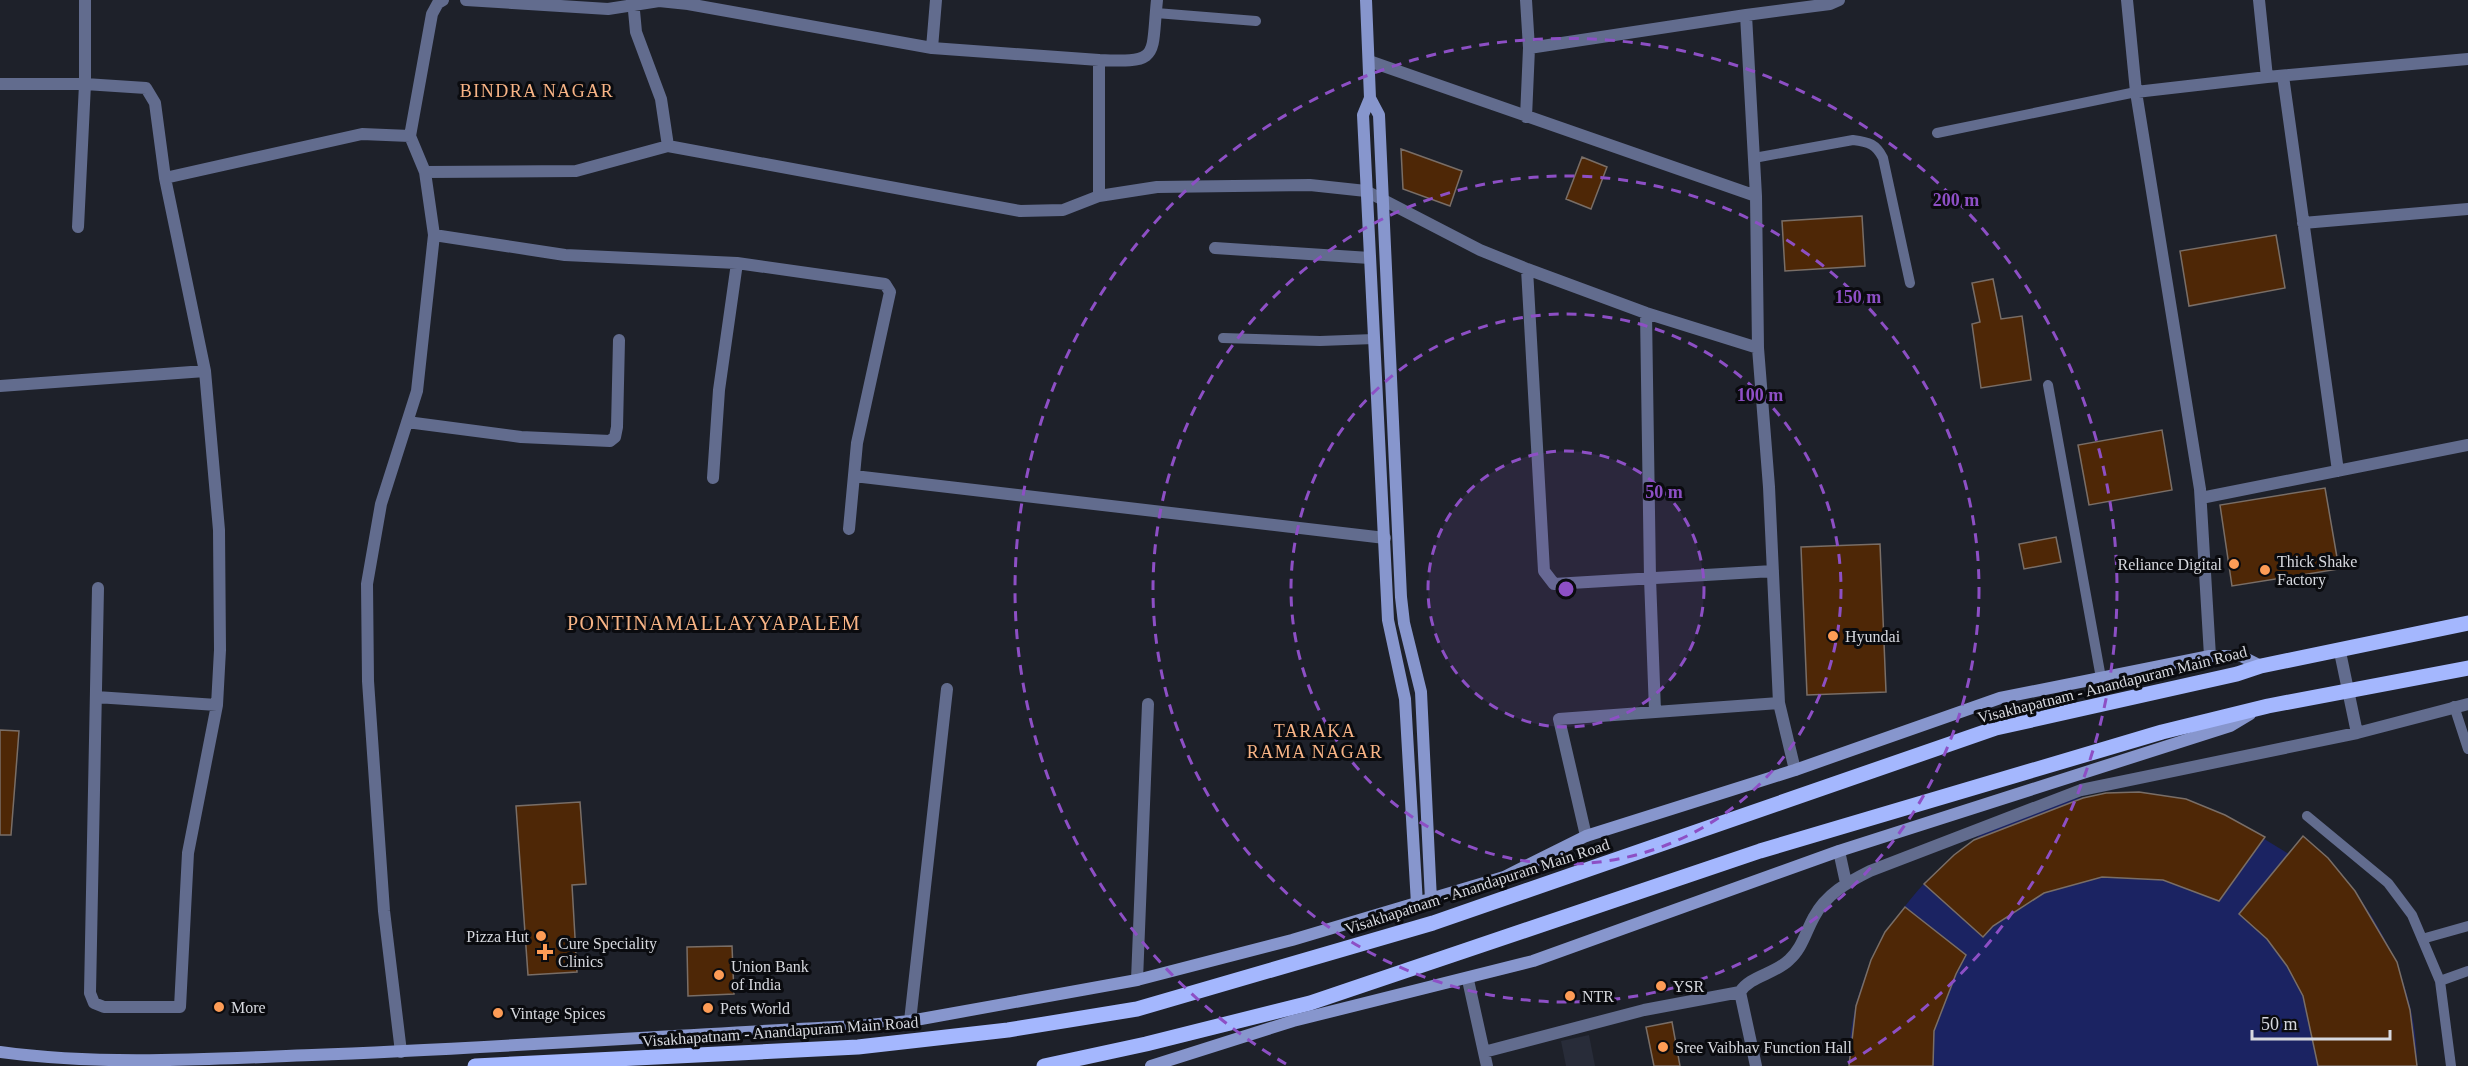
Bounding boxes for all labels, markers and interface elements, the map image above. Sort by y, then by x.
district label: BINDRA NAGAR [460,81,614,101]
text: 200 m [1933,190,1979,210]
text: 150 m [1835,287,1881,307]
text: 100 m [1737,385,1783,405]
text: 50 m [1645,482,1683,502]
place label: Thick Shake Factory [2277,553,2357,589]
place label: Reliance Digital [2118,556,2223,574]
marker: Reliance Digital [2227,557,2241,571]
marker: Thick Shake Factory [2258,563,2272,577]
centre of rings [1556,579,1576,599]
district label: PONTINAMALLAYYAPALEM [567,612,861,634]
place label: Hyundai [1845,628,1901,646]
marker: Hyundai [1826,629,1840,643]
street label: Visakhapatnam - Anandapuram Main Road [1976,643,2249,727]
district label: TARAKA RAMA NAGAR [1247,721,1383,762]
street label: Visakhapatnam - Anandapuram Main Road [1343,836,1612,938]
place label: Pizza Hut [466,928,530,945]
marker: Pizza Hut [534,929,548,943]
place label: Cure Speciality Clinics [558,935,657,970]
marker: Cure Speciality Clinics [536,943,554,961]
place label: Union Bank of India [731,958,809,993]
marker: Union Bank of India [712,968,726,982]
place label: YSR [1673,978,1704,995]
marker: YSR [1654,979,1668,993]
place label: NTR [1582,988,1614,1005]
marker: NTR [1563,989,1577,1003]
place label: More [231,999,266,1016]
marker: More [212,1000,226,1014]
place label: Pets World [720,1000,790,1017]
marker: Pets World [701,1001,715,1015]
scale bar [2252,1003,2390,1041]
place label: Vintage Spices [510,1005,605,1023]
marker: Vintage Spices [491,1006,505,1020]
street label: Visakhapatnam - Anandapuram Main Road [641,1013,919,1051]
text: 50 m [2261,1014,2298,1034]
place label: Sree Vaibhav Function Hall [1675,1039,1853,1056]
marker: Sree Vaibhav Function Hall [1656,1040,1670,1054]

